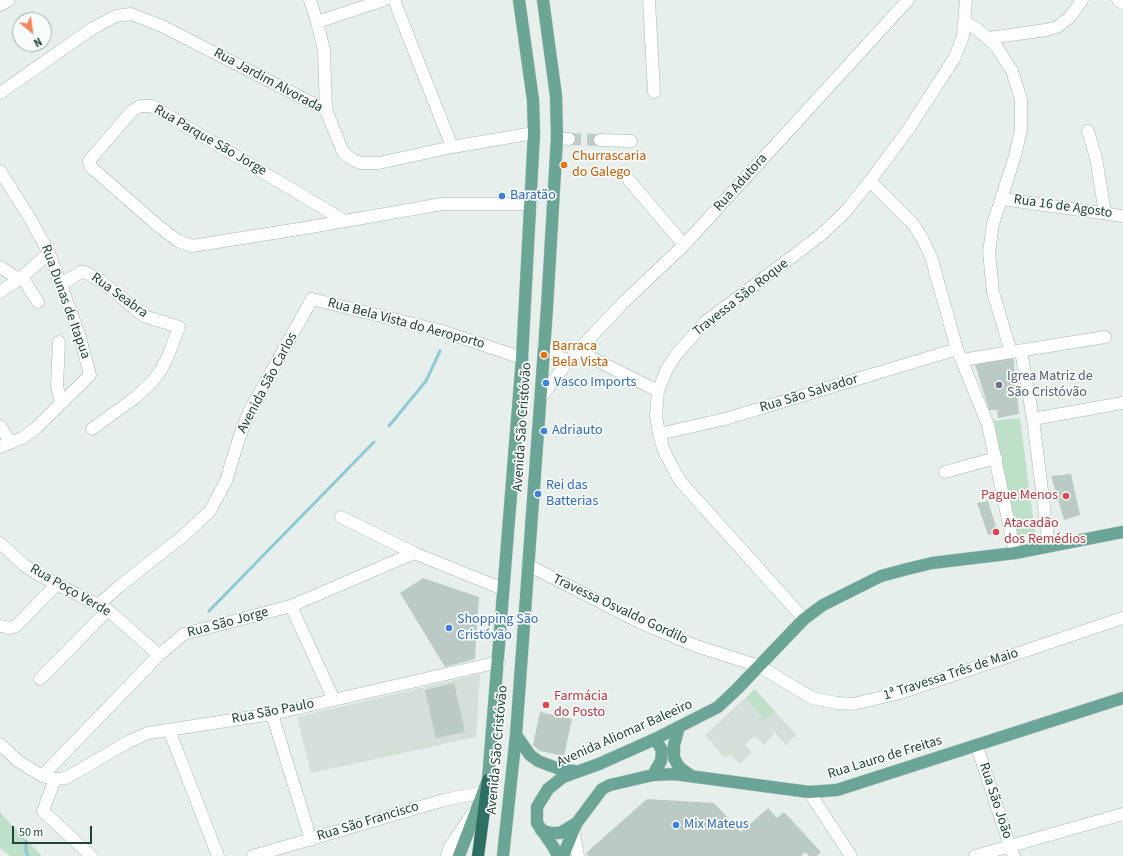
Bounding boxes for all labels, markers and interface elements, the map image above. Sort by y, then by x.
north arrow [12,12,52,52]
text: N [31,34,44,50]
street label: Rua Jardim Alvorada [211,45,325,117]
street label: Rua Parque São Jorge [151,102,269,180]
place label: Churrascaria do Galego [572,149,646,182]
street label: Rua Adutora [711,151,771,215]
marker: Churrascaria do Galego [559,160,569,170]
place label: Baratão [510,188,556,204]
marker: Baratão [497,191,507,201]
street label: Rua 16 de Agosto [1013,192,1113,222]
street label: Rua Dunas de Itapua [37,243,93,361]
street label: Travessa São Roque [690,256,792,340]
street label: Rua Seabra [87,270,151,322]
street label: Rua Bela Vista do Aeroporto [326,295,486,353]
street label: Avenida São Carlos [234,330,302,436]
place label: Barraca Bela Vista [552,339,608,372]
marker: Barraca Bela Vista [539,350,549,360]
street label: Avenida São Cristóvão [510,362,536,492]
place label: Igrea Matriz de São Cristóvão [1007,369,1093,402]
street label: Rua São Salvador [758,371,860,417]
place label: Vasco Imports [554,375,636,391]
marker: Vasco Imports [541,378,551,388]
marker: Igrea Matriz de São Cristóvão [994,380,1004,390]
place label: Adriauto [552,423,602,439]
marker: Adriauto [539,426,549,436]
place label: Rei das Batterias [546,478,598,510]
place label: Pague Menos [981,488,1058,504]
marker: Rei das Batterias [533,489,543,499]
marker: Pague Menos [1061,491,1071,501]
place label: Atacadão dos Remédios [1004,516,1086,548]
marker: Atacadão dos Remédios [991,527,1001,537]
street label: Rua Poço Verde [27,561,113,621]
street label: Travessa Osvaldo Gordilo [550,571,690,649]
street label: Rua São Jorge [186,604,270,642]
place label: Shopping São Cristóvão [457,612,538,644]
marker: Shopping São Cristóvão [444,623,454,633]
street label: 1ª Travessa Três de Maio [881,645,1021,705]
street label: Avenida São Cristóvão [484,685,512,815]
place label: Farmácia do Posto [554,689,608,722]
street label: Rua São Paulo [230,696,316,728]
street label: Avenida Aliomar Baleeiro [555,696,695,772]
marker: Farmácia do Posto [541,700,551,710]
street label: Rua Lauro de Freitas [826,733,944,783]
street label: Rua São João [975,761,1015,841]
street label: Rua São Francisco [315,799,421,845]
place label: Mix Mateus [684,817,749,833]
scale bar [14,818,94,844]
marker: Mix Mateus [671,820,681,830]
text: 50 m [19,824,43,841]

